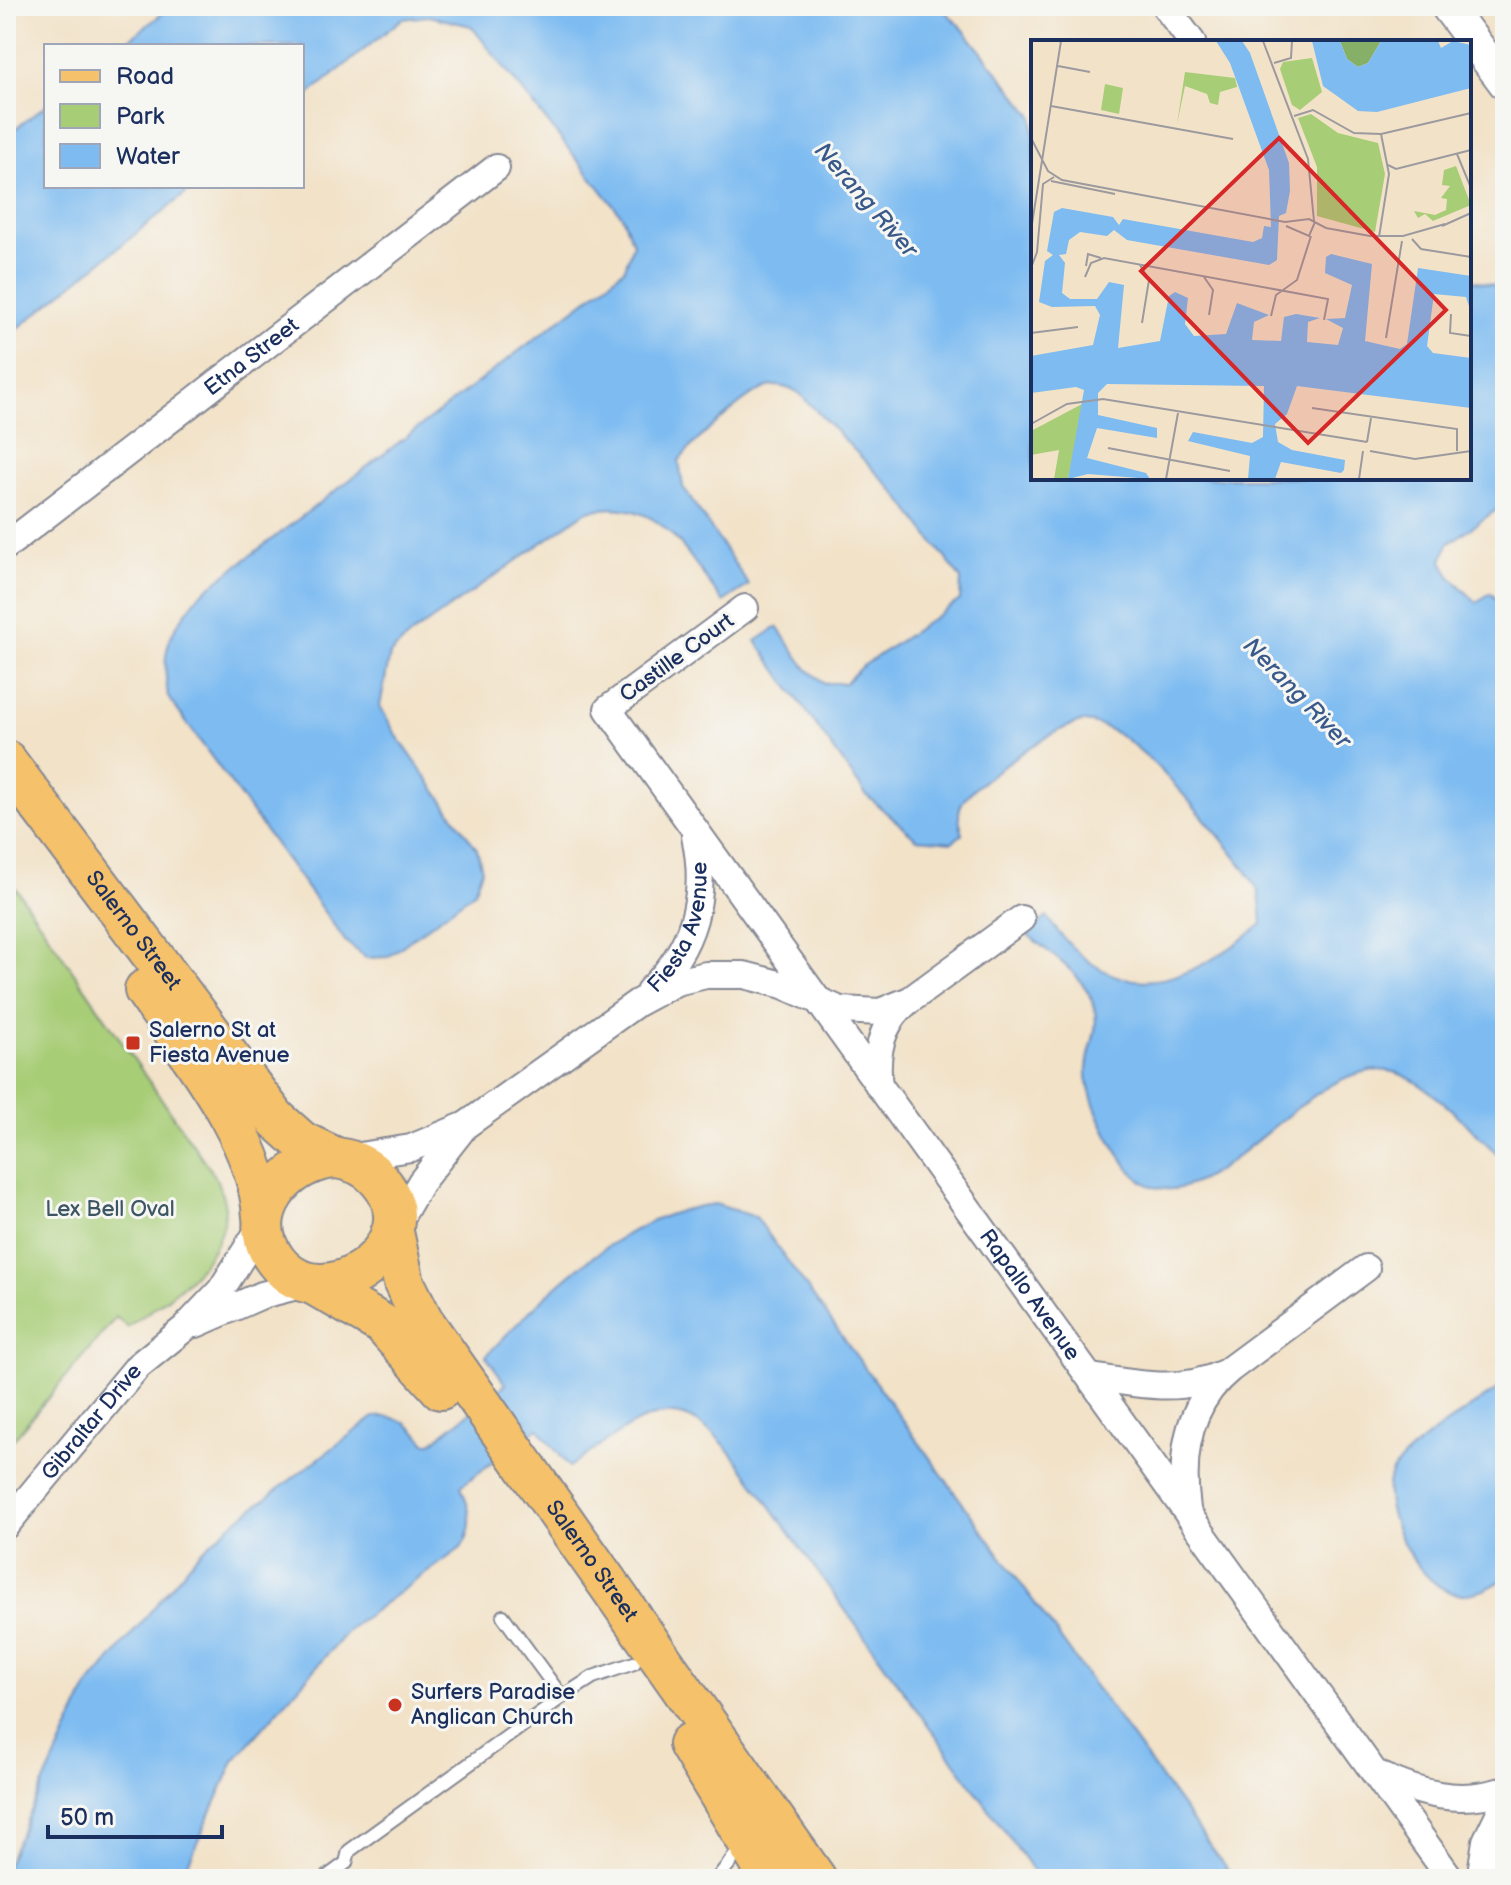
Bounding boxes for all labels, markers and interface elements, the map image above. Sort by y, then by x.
inset map [1031,40,1471,480]
legend [44,44,304,188]
text: Road [116,62,174,91]
text: Park [116,102,164,131]
water label: Nerang River [808,137,925,265]
text: Water [116,142,180,171]
street label: Etna Street [199,312,304,402]
street label: Castille Court [615,607,740,708]
water label: Nerang River [1237,631,1359,756]
street label: Fiesta Avenue [642,861,713,998]
street label: Salerno Street [80,865,187,995]
place label: Salerno St at Fiesta Avenue [149,1017,290,1069]
marker: Salerno St at Fiesta Avenue [124,1034,142,1052]
park label: Lex Bell Oval [45,1196,175,1223]
street label: Rapallo Avenue [974,1224,1086,1366]
street label: Gibraltar Drive [35,1358,148,1486]
street label: Salerno Street [540,1495,644,1627]
place label: Surfers Paradise Anglican Church [411,1679,575,1731]
marker: Surfers Paradise Anglican Church [386,1696,404,1714]
scale bar [48,1789,222,1839]
text: 50 m [60,1803,114,1832]

